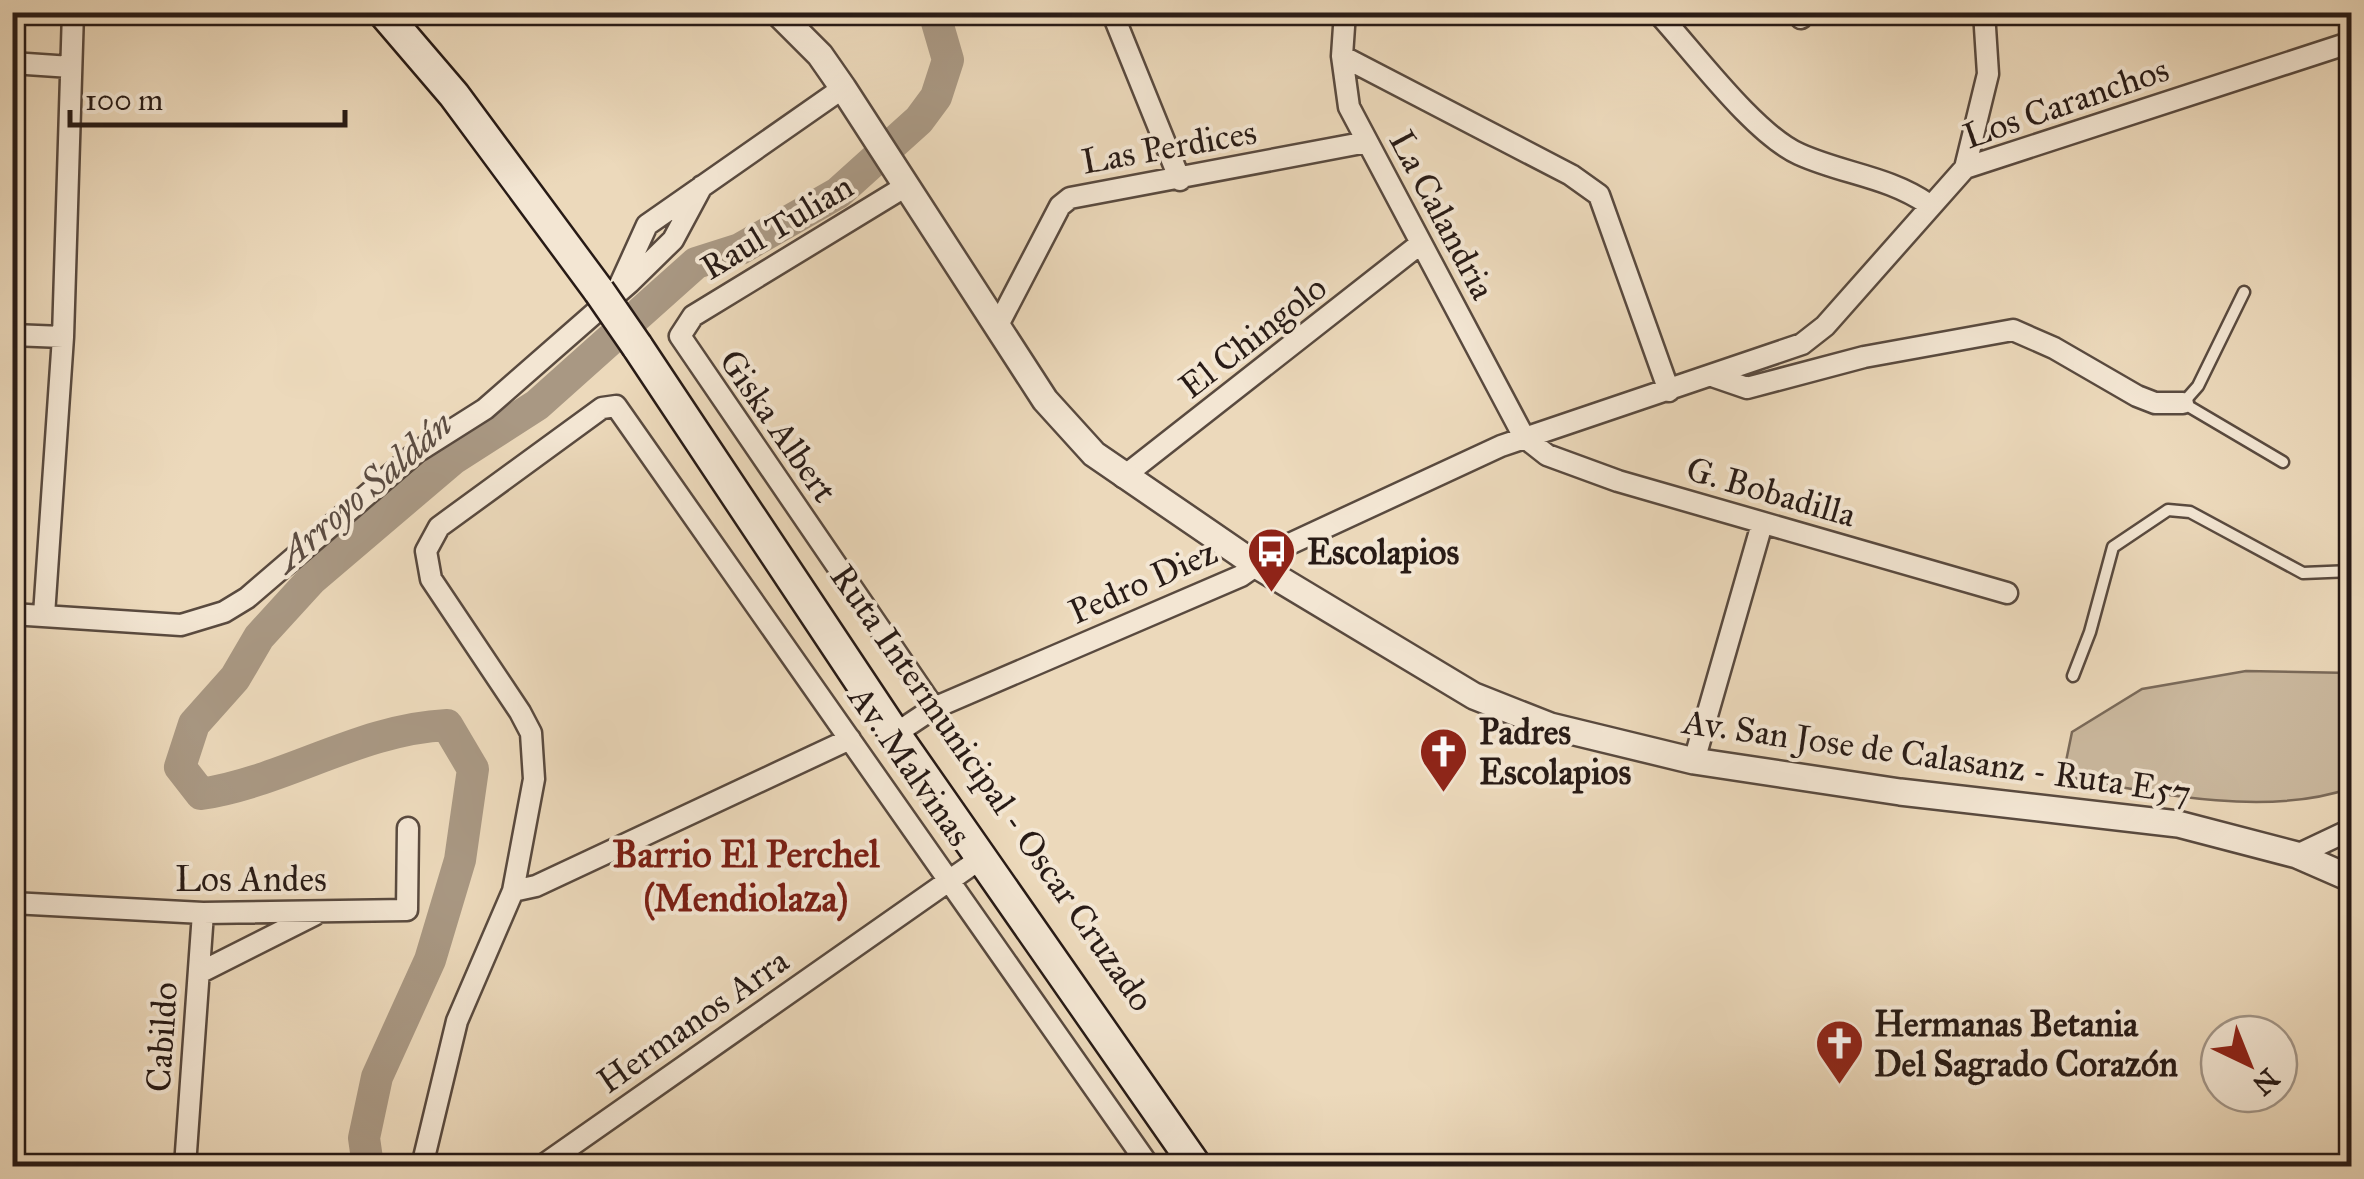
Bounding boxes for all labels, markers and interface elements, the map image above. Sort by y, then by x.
street label: Los Caranchos [1958,48,2174,158]
scale bar [70,65,345,127]
text: 100 m [85,82,163,118]
street label: Las Perdices [1078,110,1260,184]
street label: La Calandria [1380,123,1505,307]
street label: Raul Tulian [693,165,861,289]
street label: El Chingolo [1171,266,1335,408]
street label: Giska Albert [710,341,846,511]
water label: Arroyo Saldán [261,401,462,584]
street label: G. Bobadilla [1681,447,1861,537]
bus stop icon: Escolapios [1246,526,1298,594]
street label: Pedro Diez [1062,530,1224,634]
place label: Escolapios [1307,531,1459,574]
street label: Ruta Intermunicipal - Oscar Cruzado [821,556,1163,1020]
street label: Av. Malvinas [838,676,981,854]
street label: Av. San Jose de Calasanz - Ruta E57 [1678,700,2194,814]
place label: Padres Escolapios [1479,711,1631,794]
church icon: Padres Escolapios [1418,726,1470,794]
district label: Barrio El Perchel (Mendiolaza) [612,831,880,922]
street label: Los Andes [175,858,327,901]
street label: Hermanos Arra [589,939,797,1103]
street label: Cabildo [137,981,187,1093]
place label: Hermanas Betania Del Sagrado Corazón [1874,1003,2178,1086]
north arrow [2199,1014,2299,1114]
church icon: Hermanas Betania Del Sagrado Corazón [1813,1018,1865,1086]
text: N [2245,1061,2286,1103]

